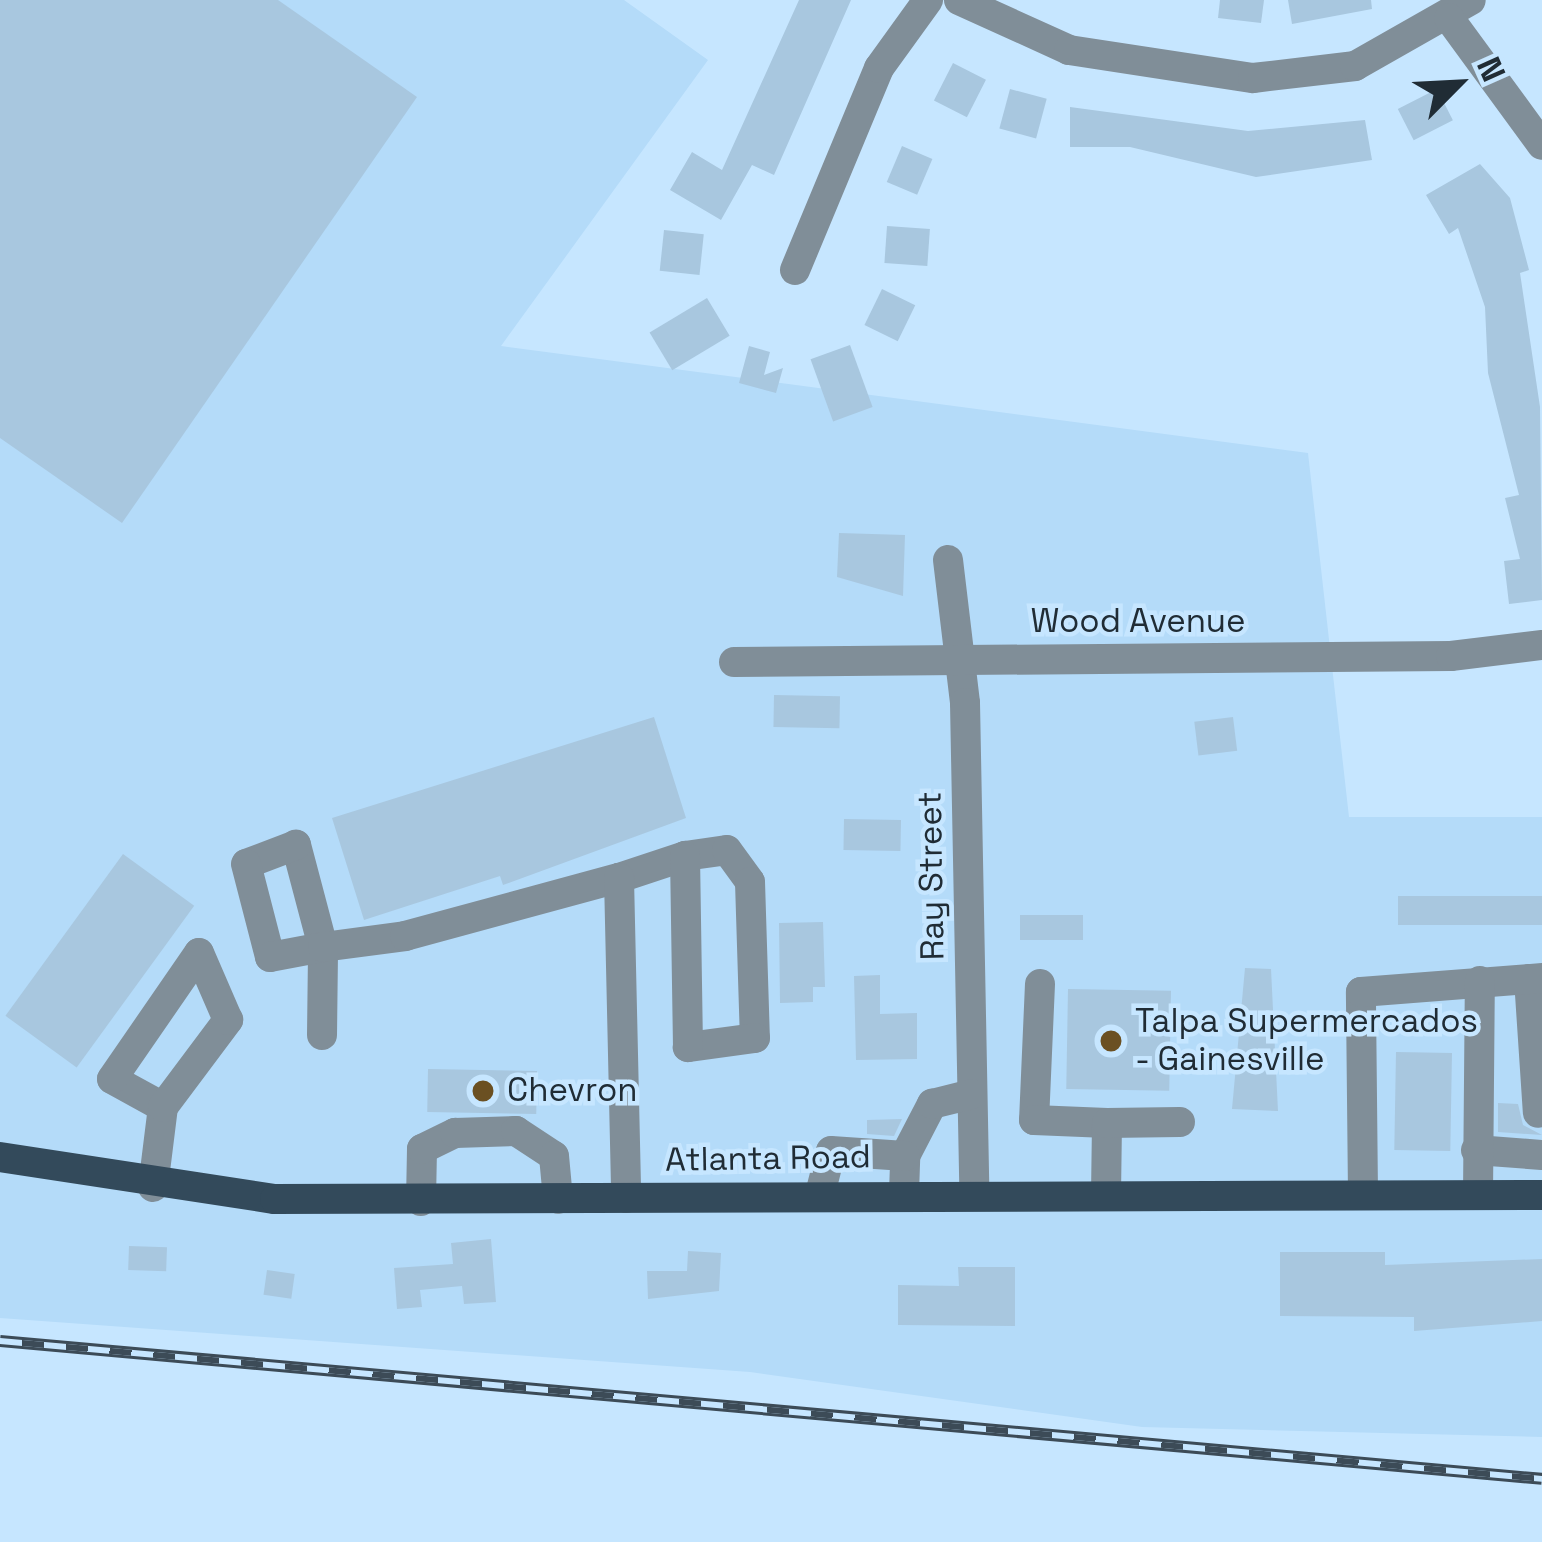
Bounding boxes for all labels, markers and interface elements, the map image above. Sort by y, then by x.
north arrow [1398,24,1518,144]
text: N [1467,51,1515,88]
street label: Wood Avenue [1030,602,1246,642]
street label: Ray Street [911,791,953,961]
place label: Talpa Supermercados - Gainesville [1135,1002,1478,1080]
marker: Talpa Supermercados - Gainesville [1098,1028,1124,1054]
place label: Chevron [507,1071,638,1111]
marker: Chevron [470,1078,496,1104]
street label: Atlanta Road [665,1137,871,1181]

